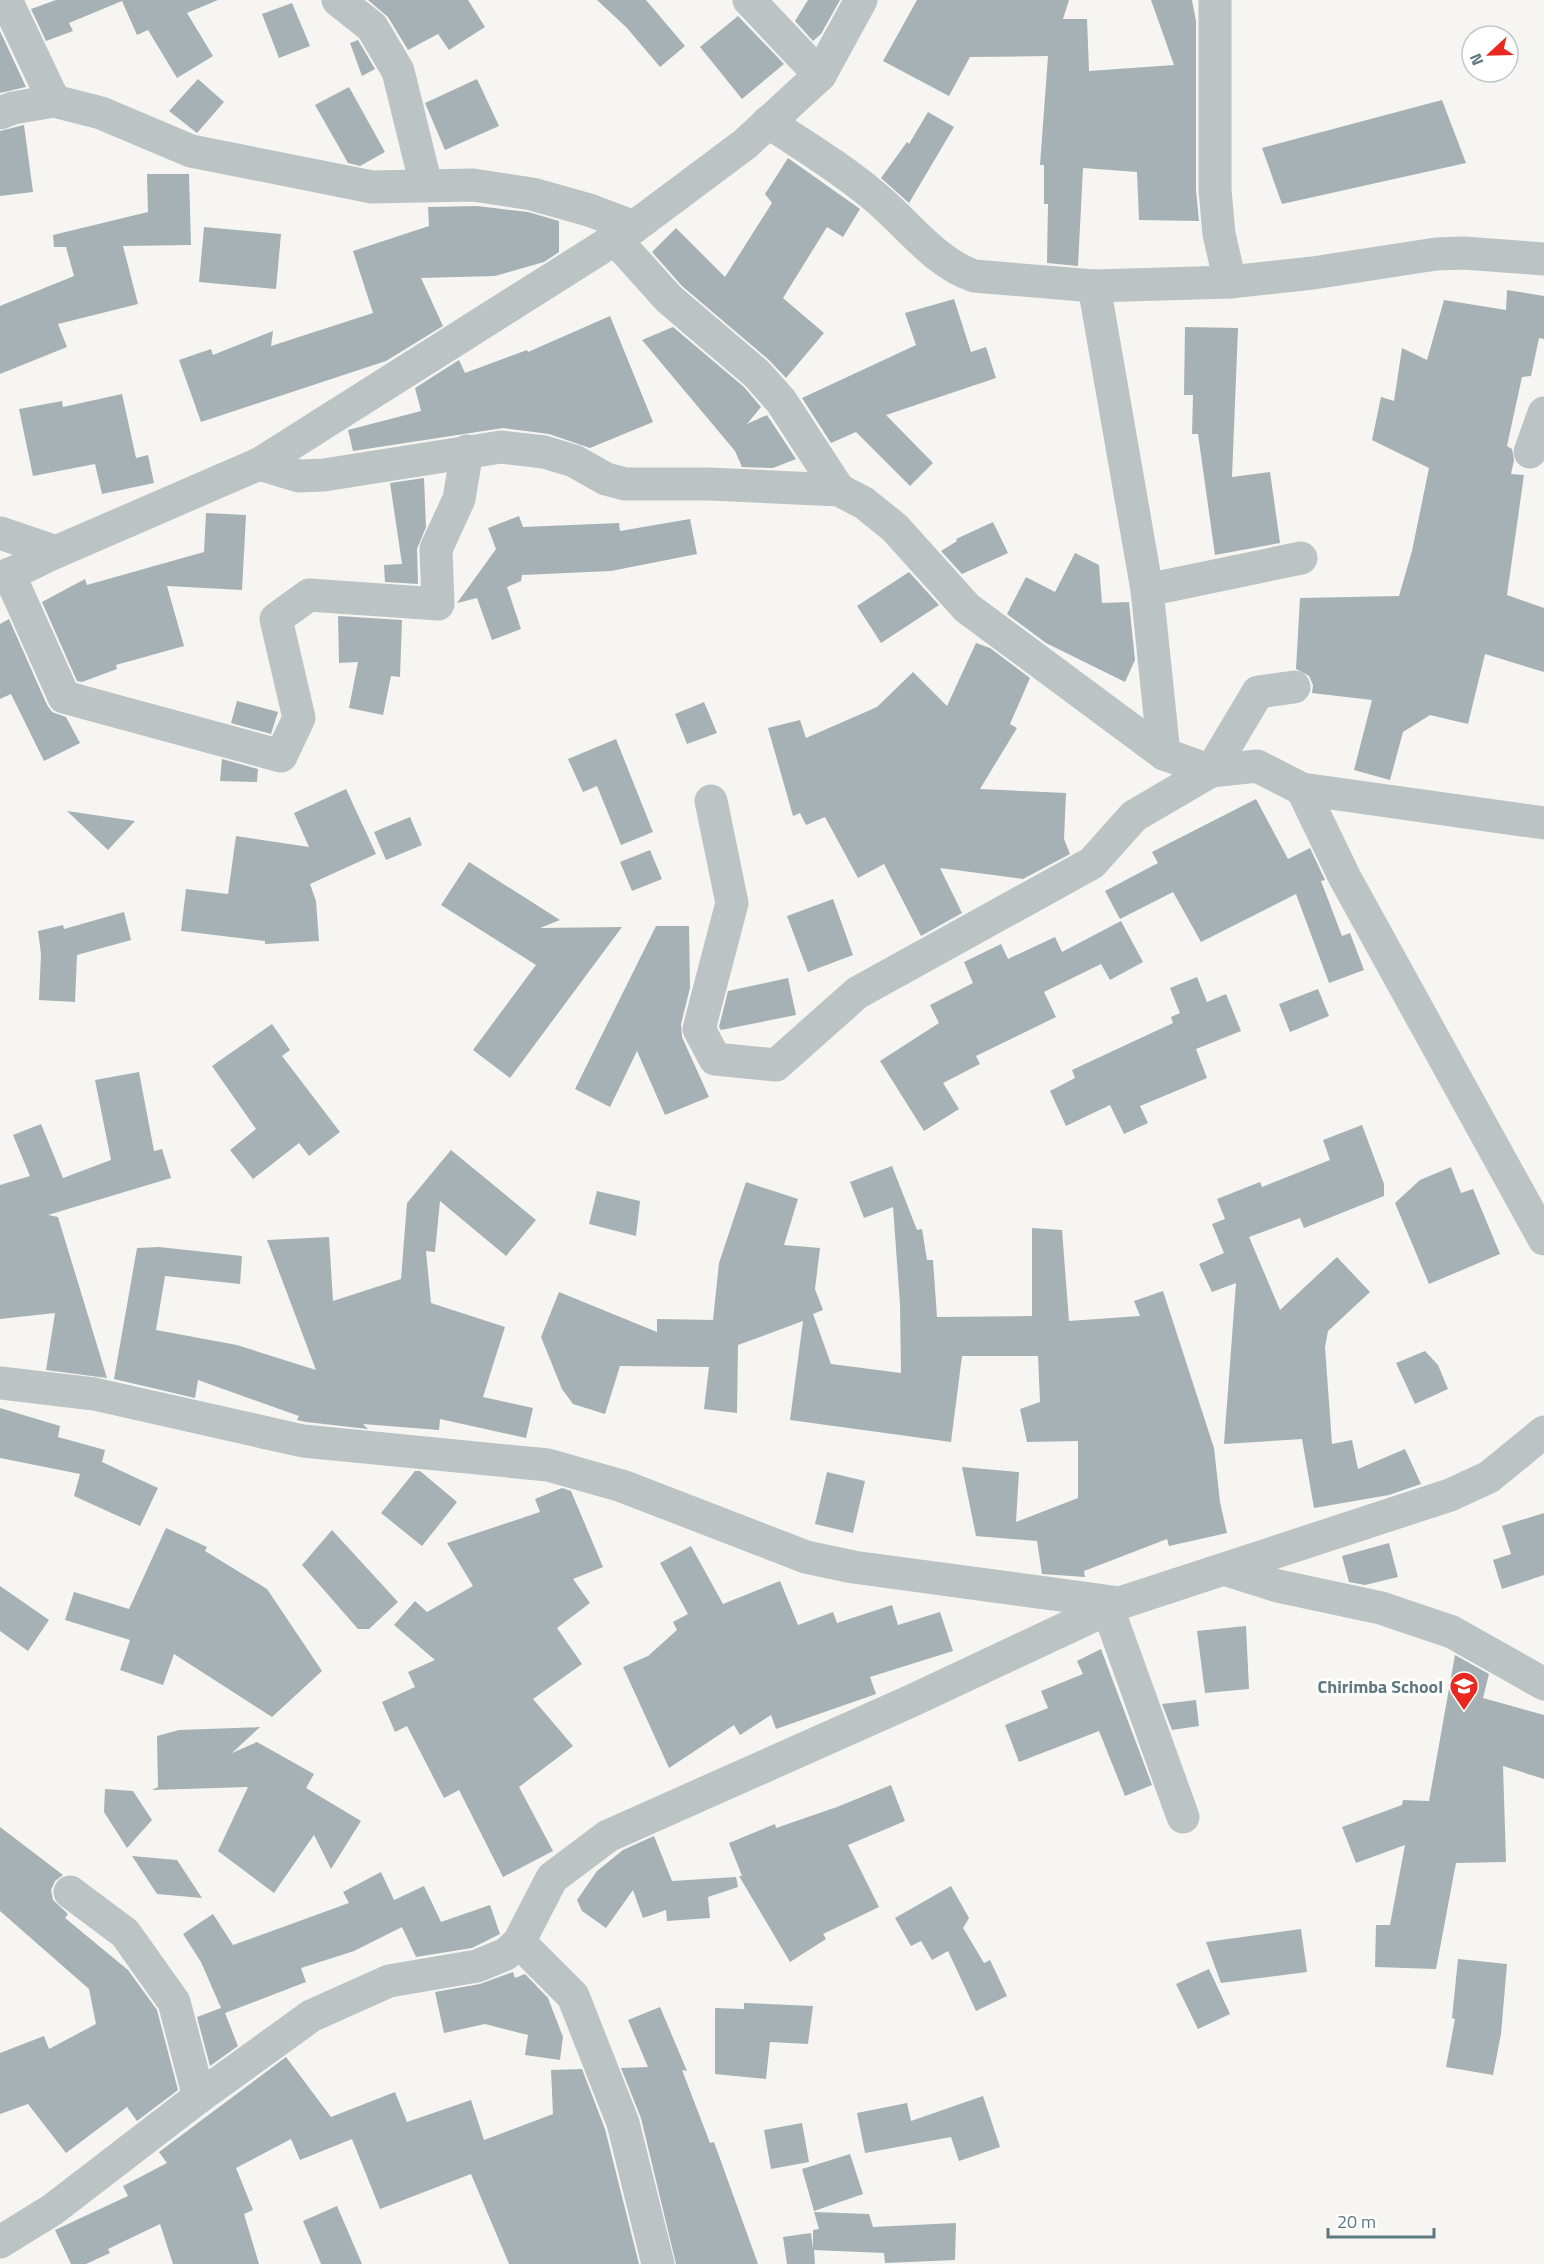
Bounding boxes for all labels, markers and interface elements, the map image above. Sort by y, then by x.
north arrow [1460,24,1520,84]
text: N [1463,50,1489,69]
school or university icon: Chirimba School [1448,1670,1480,1712]
place label: Chirimba School [1317,1673,1443,1700]
scale bar [1328,2201,1434,2239]
text: 20 m [1337,2208,1376,2235]

